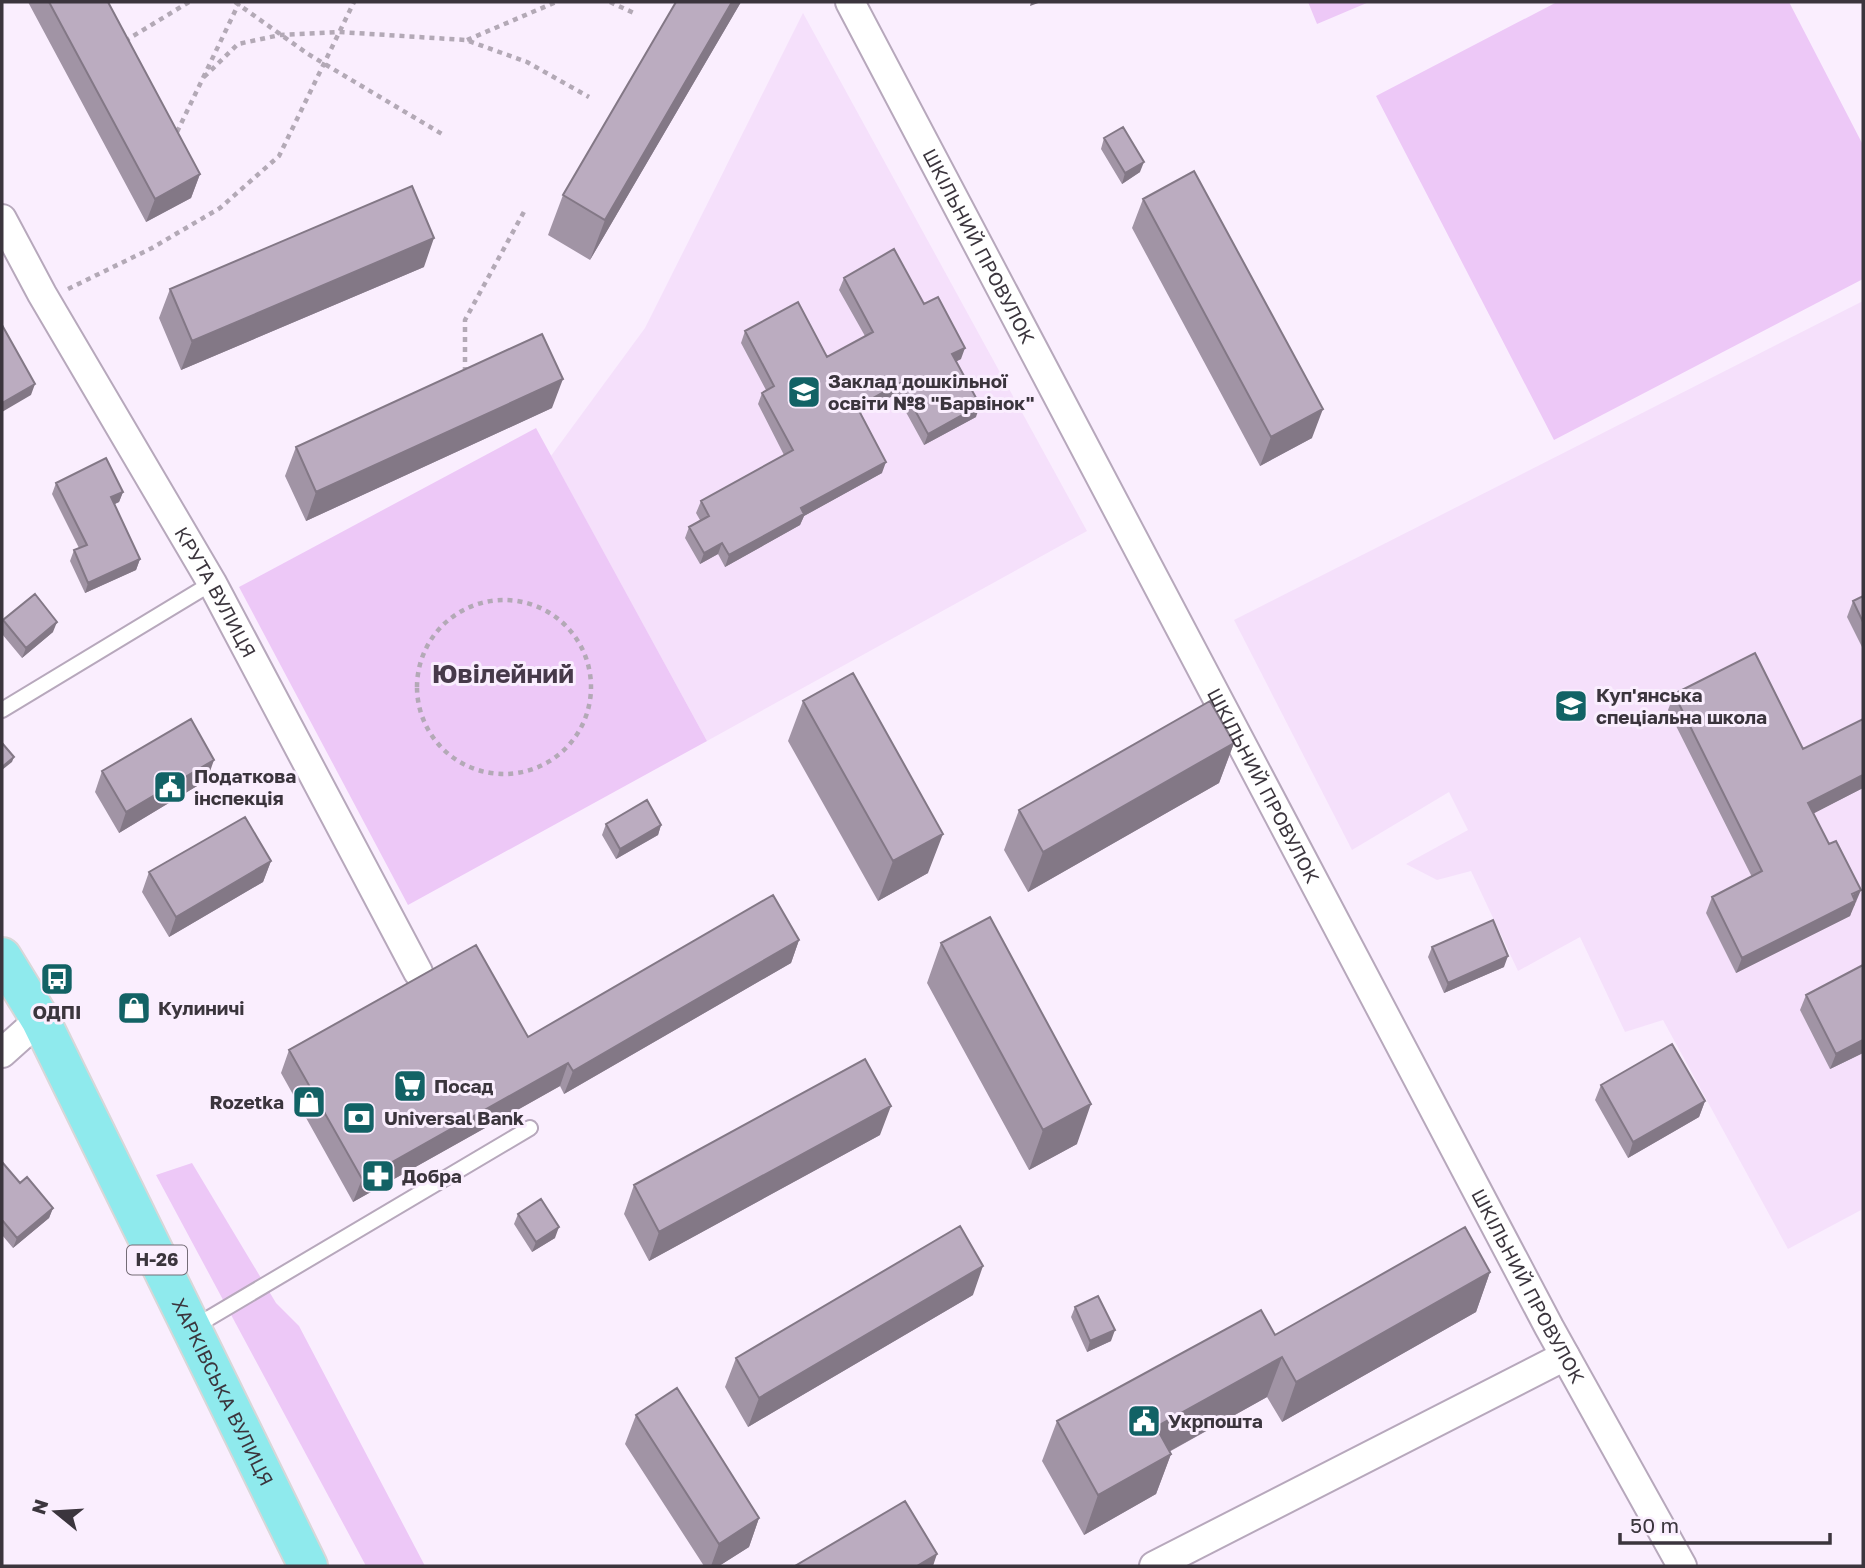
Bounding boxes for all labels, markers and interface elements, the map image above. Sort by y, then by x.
street label: ШКІЛЬНИЙ ПРОВУЛОК [918,144,1040,347]
place label: Заклад дошкільної освіти №8 "Барвінок" [828,369,1034,414]
school or university icon: Заклад дошкільної освіти №8 "Барвінок" [785,373,823,411]
street label: КРУТА ВУЛИЦЯ [170,522,261,661]
district label: Ювілейний [432,658,574,689]
place label: Куп'янська спеціальна школа [1596,683,1767,728]
street label: ШКІЛЬНИЙ ПРОВУЛОК [1203,684,1325,887]
school or university icon: Куп'янська спеціальна школа [1552,687,1590,725]
place label: Податкова інспекція [194,764,296,809]
public building icon: Податкова інспекція [151,768,189,806]
bus stop icon: ОДПІ [38,960,76,998]
shop icon: Кулиничі [115,989,153,1027]
place label: Кулиничі [158,996,245,1019]
place label: ОДПІ [32,1000,82,1023]
supermarket icon: Посад [391,1067,429,1105]
place label: Посад [434,1074,494,1097]
shop icon: Rozetka [290,1083,328,1121]
place label: Rozetka [210,1090,284,1113]
bank icon: Universal Bank [340,1099,378,1137]
place label: Universal Bank [384,1106,524,1129]
pharmacy icon: Добра [359,1157,397,1195]
place label: Добра [402,1164,462,1187]
street label: ШКІЛЬНИЙ ПРОВУЛОК [1467,1185,1590,1387]
road number: Н-26 [127,1246,187,1274]
street label: ХАРКІВСЬКА ВУЛИЦЯ [168,1294,279,1489]
public building icon: Укрпошта [1125,1402,1163,1440]
place label: Укрпошта [1168,1409,1263,1432]
north arrow [21,1477,91,1547]
text: N [26,1496,53,1517]
scale bar [1620,1502,1830,1546]
text: 50 m [1630,1512,1679,1538]

